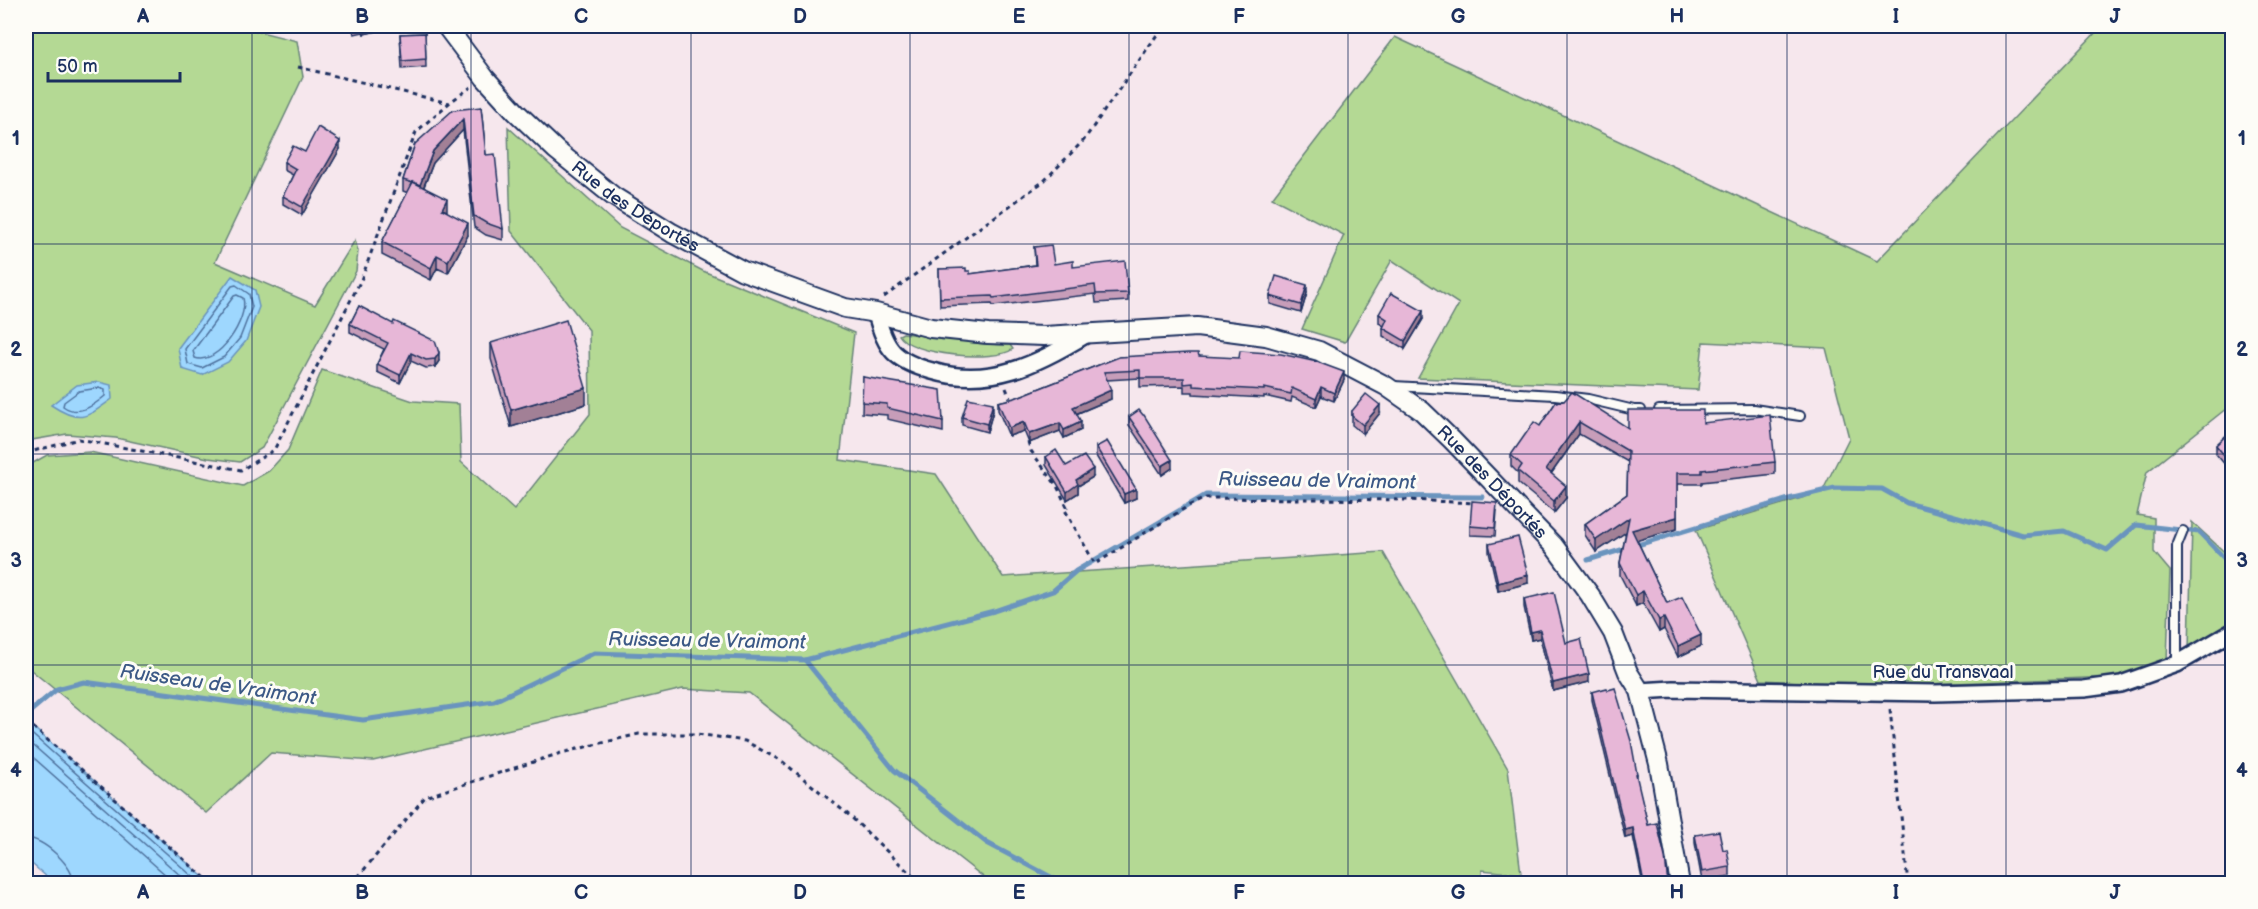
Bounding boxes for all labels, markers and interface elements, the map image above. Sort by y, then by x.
text: A [136,5,150,29]
text: B [355,5,369,29]
text: C [574,5,588,29]
text: D [793,5,807,29]
text: E [1013,5,1026,29]
text: F [1233,5,1245,29]
text: G [1451,5,1466,29]
text: H [1670,5,1684,29]
text: I [1893,5,1899,29]
text: J [2110,5,2122,29]
scale bar [48,45,180,83]
text: 50 m [57,56,98,77]
text: 1 [12,127,20,151]
text: 1 [2238,127,2246,151]
street label: Rue des Déportés [568,156,703,256]
text: 2 [10,338,22,362]
text: 2 [2236,338,2248,362]
street label: Rue des Déportés [1433,421,1552,543]
water label: Ruisseau de Vraimont [1218,467,1417,495]
text: 3 [10,549,22,573]
text: 3 [2236,549,2248,573]
water label: Ruisseau de Vraimont [608,627,807,655]
water label: Ruisseau de Vraimont [118,659,318,711]
street label: Rue du Transvaal [1872,662,2014,683]
text: 4 [10,759,22,783]
text: 4 [2236,759,2248,783]
text: A [136,881,150,905]
text: B [355,881,369,905]
text: C [574,881,588,905]
text: D [793,881,807,905]
text: E [1013,881,1026,905]
text: F [1233,881,1245,905]
text: G [1451,881,1466,905]
text: H [1670,881,1684,905]
text: I [1893,881,1899,905]
text: J [2110,881,2122,905]

